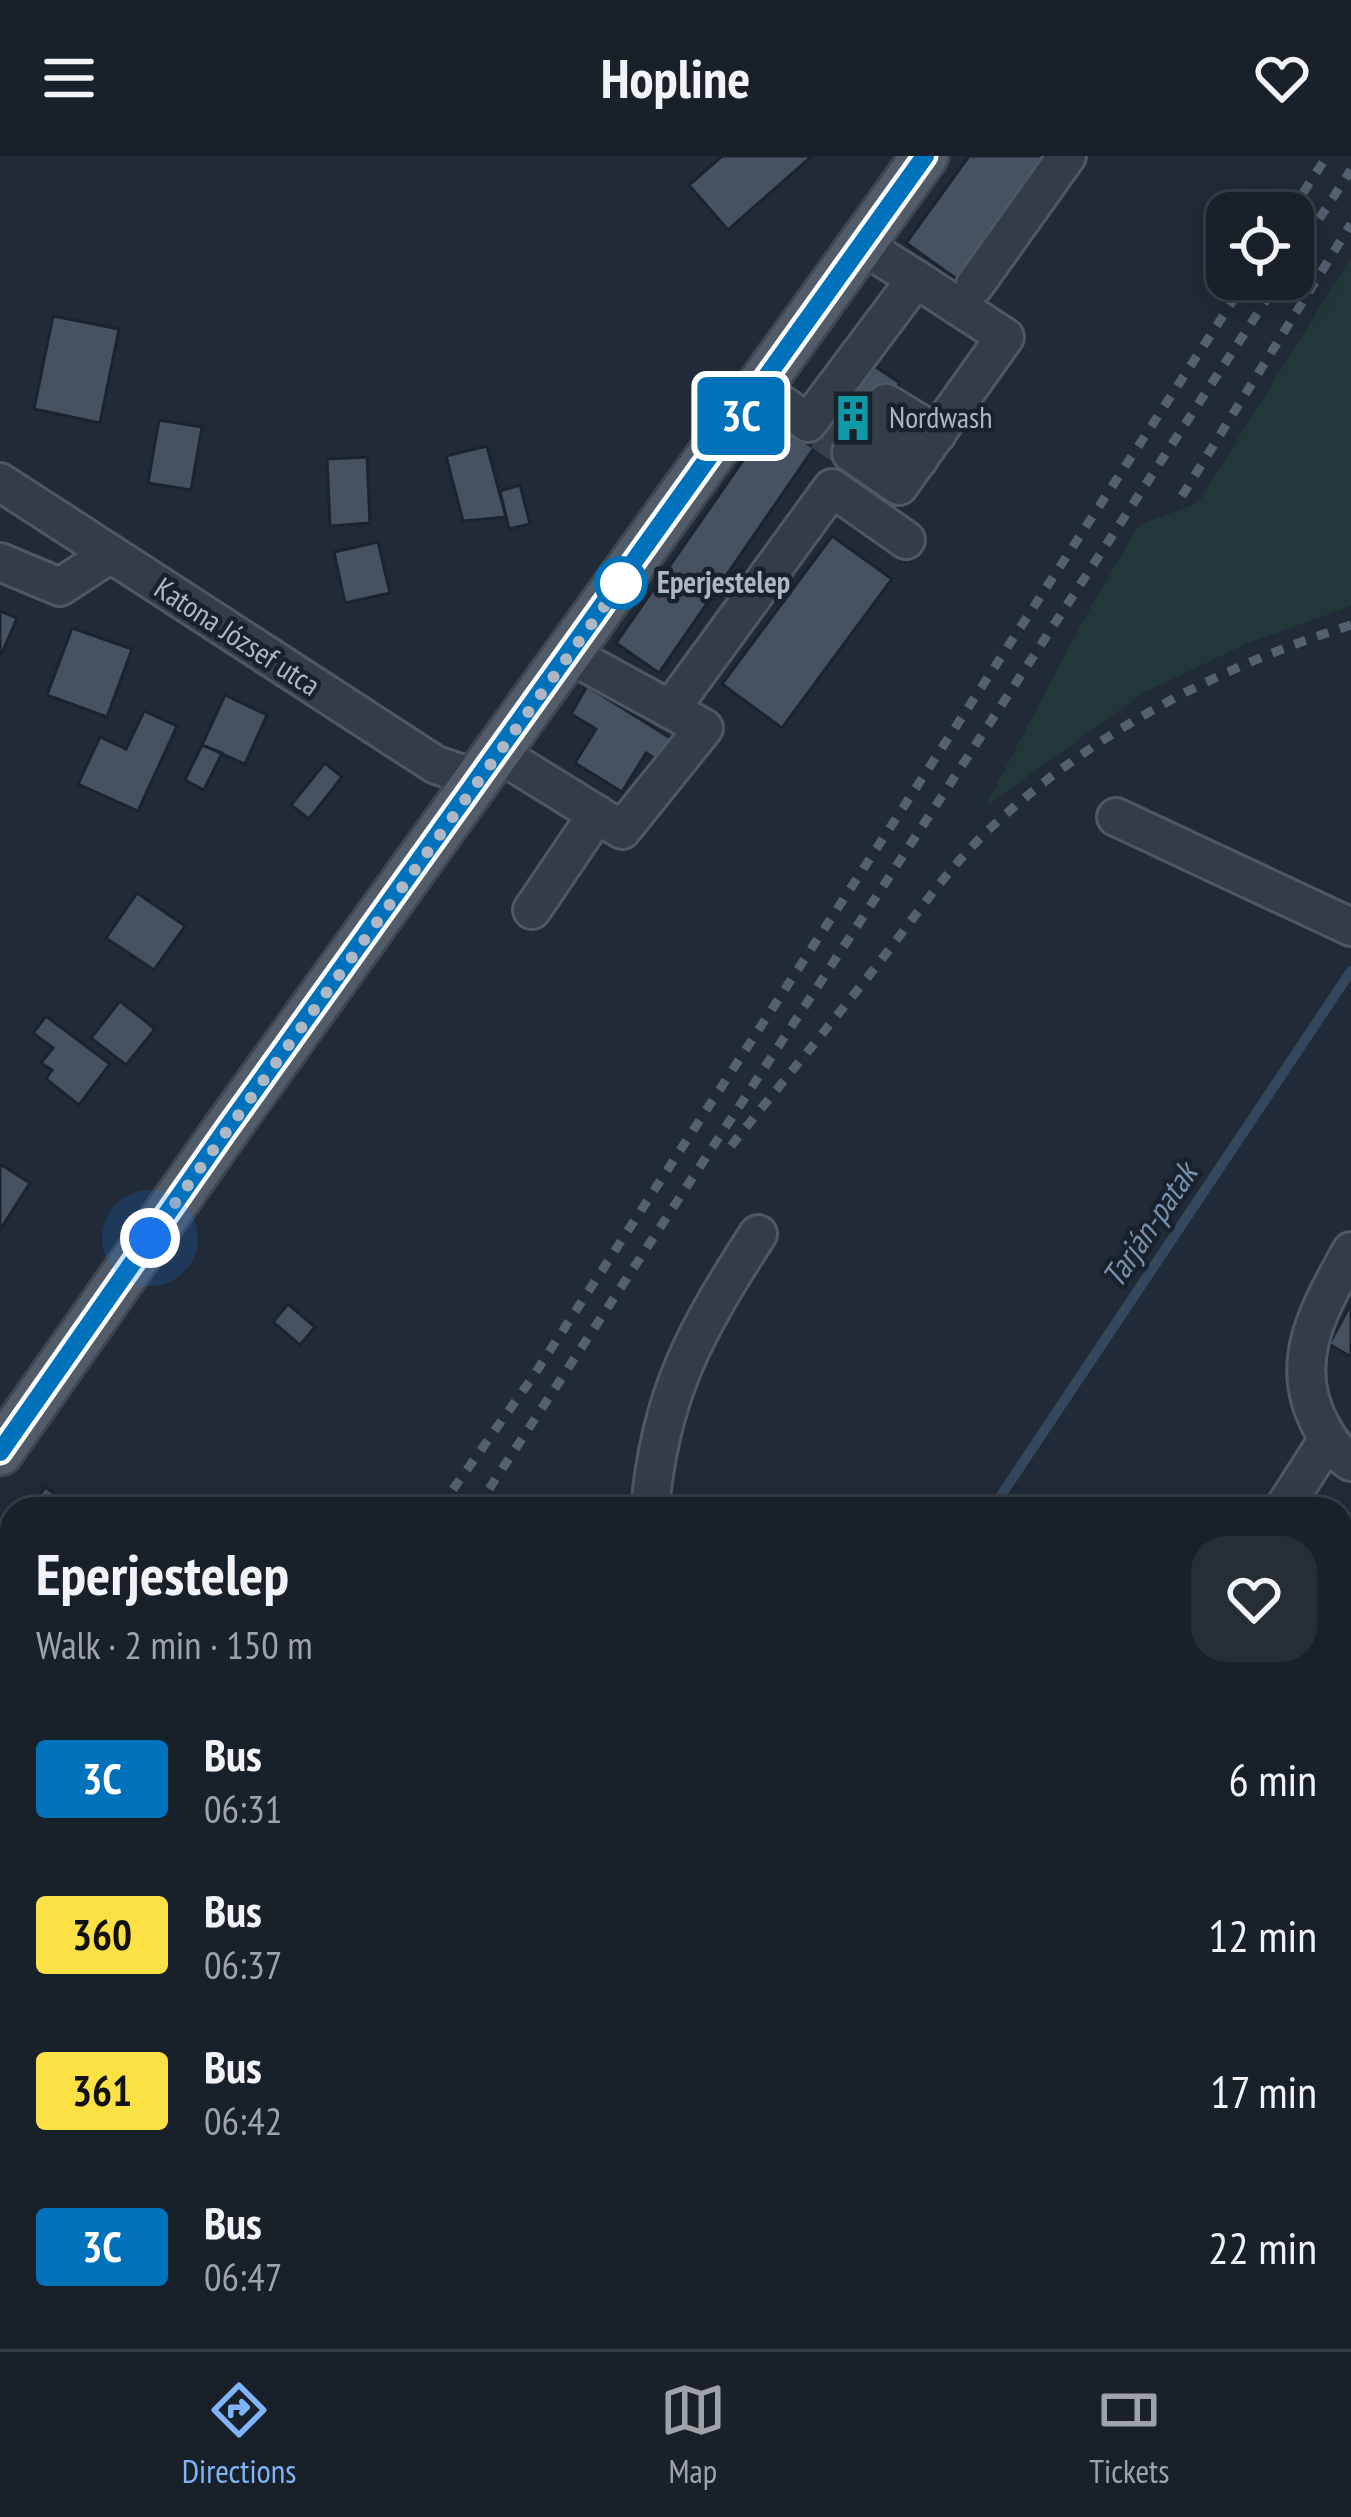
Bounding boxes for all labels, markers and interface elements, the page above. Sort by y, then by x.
text: Hopline [601,43,750,113]
icon: menu [36,45,102,111]
icon: heart [1249,45,1315,111]
map controls [1206,192,1314,300]
button: locate [1206,192,1314,300]
line badge: 3C [687,377,795,455]
text: 3C [721,388,761,443]
building icon: Nordwash [828,393,878,443]
place label: Nordwash [889,397,992,436]
marker: Eperjestelep [596,558,646,608]
place label: Eperjestelep [657,562,790,601]
street label: Katona József utca [148,568,328,704]
water label: Tarján-patak [1091,1151,1208,1295]
your location [120,1208,180,1268]
button: heart [1191,1536,1317,1662]
text: Eperjestelep [36,1537,289,1611]
text: Walk · 2 min · 150 m [36,1619,313,1670]
text: Bus [204,1725,262,1783]
text: 6 min [1228,1750,1317,1808]
text: 3C [82,1751,122,1806]
text: 06:31 [204,1783,282,1834]
text: Bus [204,1881,262,1939]
text: 12 min [1208,1906,1317,1964]
text: 360 [72,1907,132,1962]
text: 06:37 [204,1939,282,1990]
text: Bus [204,2037,262,2095]
text: 17 min [1210,2062,1317,2120]
text: 361 [72,2063,132,2118]
text: 06:42 [204,2095,282,2146]
text: Bus [204,2193,262,2251]
text: 22 min [1208,2218,1317,2276]
text: 3C [82,2219,122,2274]
text: 06:47 [204,2251,282,2302]
tab: Directions [182,2377,296,2492]
tab: Map [660,2377,726,2492]
tab: Tickets [1089,2377,1169,2492]

